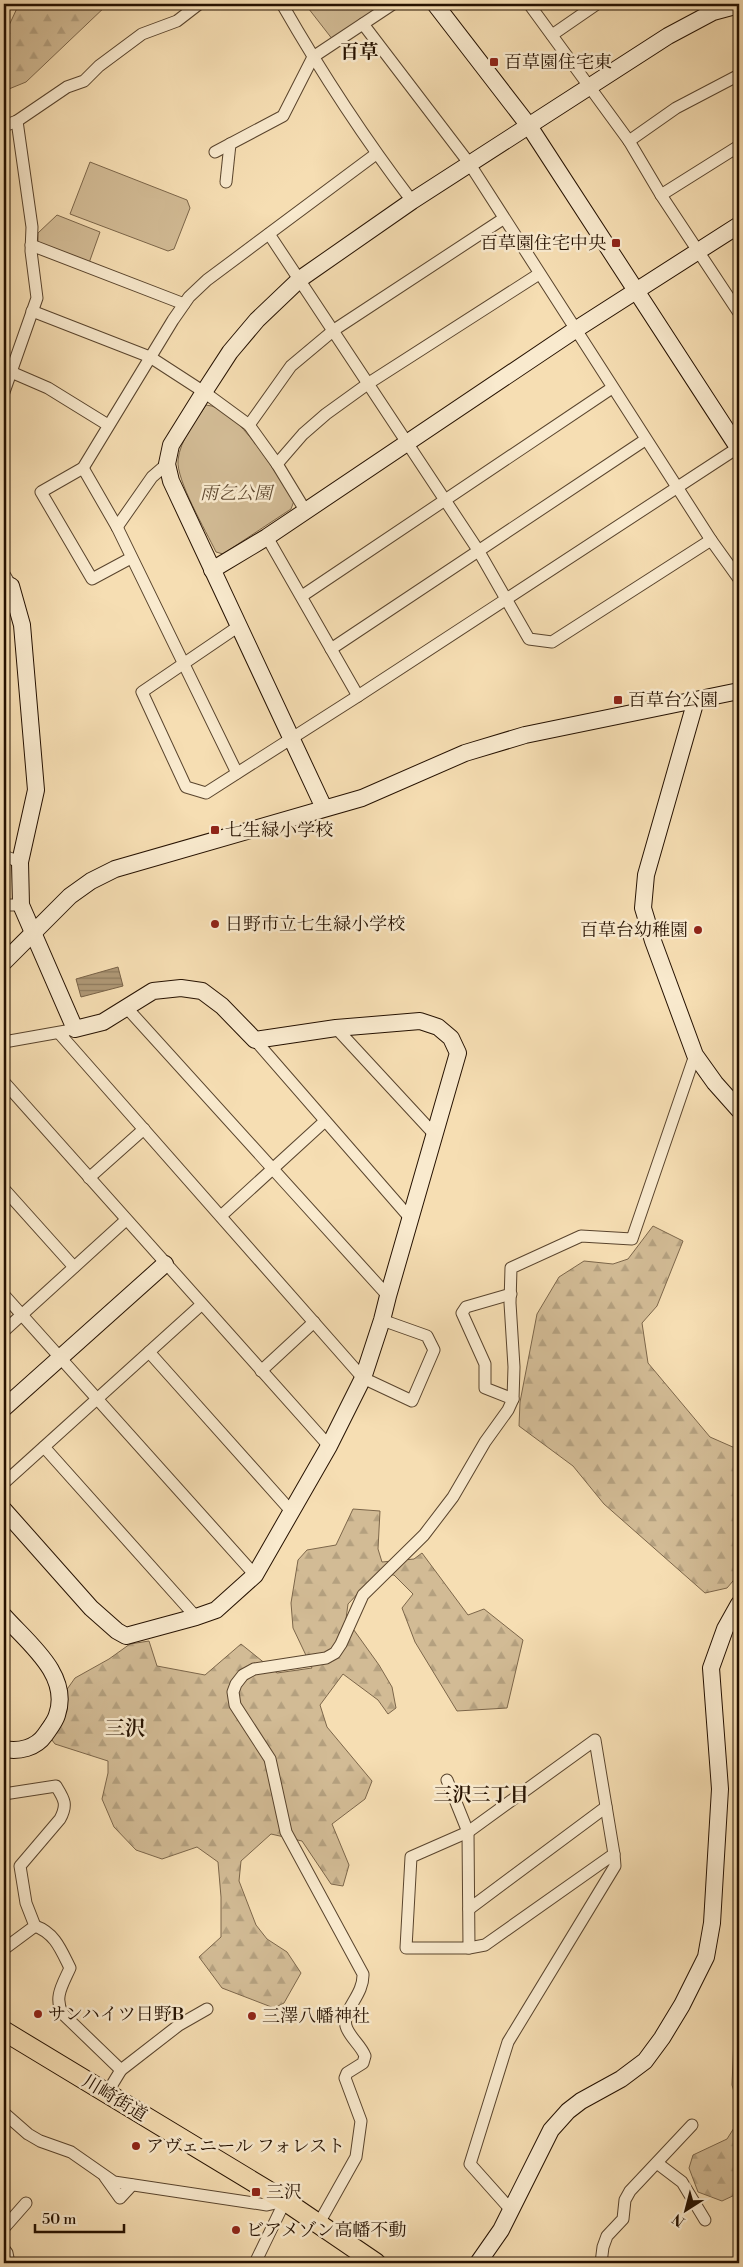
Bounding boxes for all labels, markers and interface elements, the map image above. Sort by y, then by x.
district label: 百草 [340,40,378,64]
place label: 百草園住宅東 [504,51,612,74]
marker: 百草園住宅東 [488,56,500,68]
place label: 百草園住宅中央 [480,232,606,255]
marker: 百草園住宅中央 [610,237,622,249]
park label: 雨乞公園 [200,482,275,505]
place label: 百草台公園 [628,689,718,712]
marker: 百草台公園 [612,694,624,706]
place label: 七生緑小学校 [225,819,333,842]
marker: 七生緑小学校 [209,824,221,836]
place label: 日野市立七生緑小学校 [225,913,405,936]
marker: 日野市立七生緑小学校 [209,918,221,930]
place label: 百草台幼稚園 [580,919,688,942]
marker: 百草台幼稚園 [692,924,704,936]
district label: 三沢 [105,1717,145,1742]
district label: 三沢三丁目 [433,1783,529,1807]
place label: サンハイツ日野B [48,2003,185,2026]
place label: 三澤八幡神社 [262,2005,370,2028]
marker: サンハイツ日野B [32,2008,44,2020]
marker: 三澤八幡神社 [246,2010,258,2022]
street label: 川崎街道 [78,2070,152,2127]
place label: アヴェニール フォレスト [146,2135,345,2158]
marker: アヴェニール フォレスト [130,2140,142,2152]
place label: 三沢 [266,2181,302,2204]
north arrow [660,2184,710,2234]
marker: 三沢 [250,2186,262,2198]
scale bar [35,2202,124,2234]
text: N [669,2209,689,2230]
text: 50 m [42,2210,76,2229]
place label: ビアメゾン高幡不動 [246,2219,406,2242]
marker: ビアメゾン高幡不動 [230,2224,242,2236]

